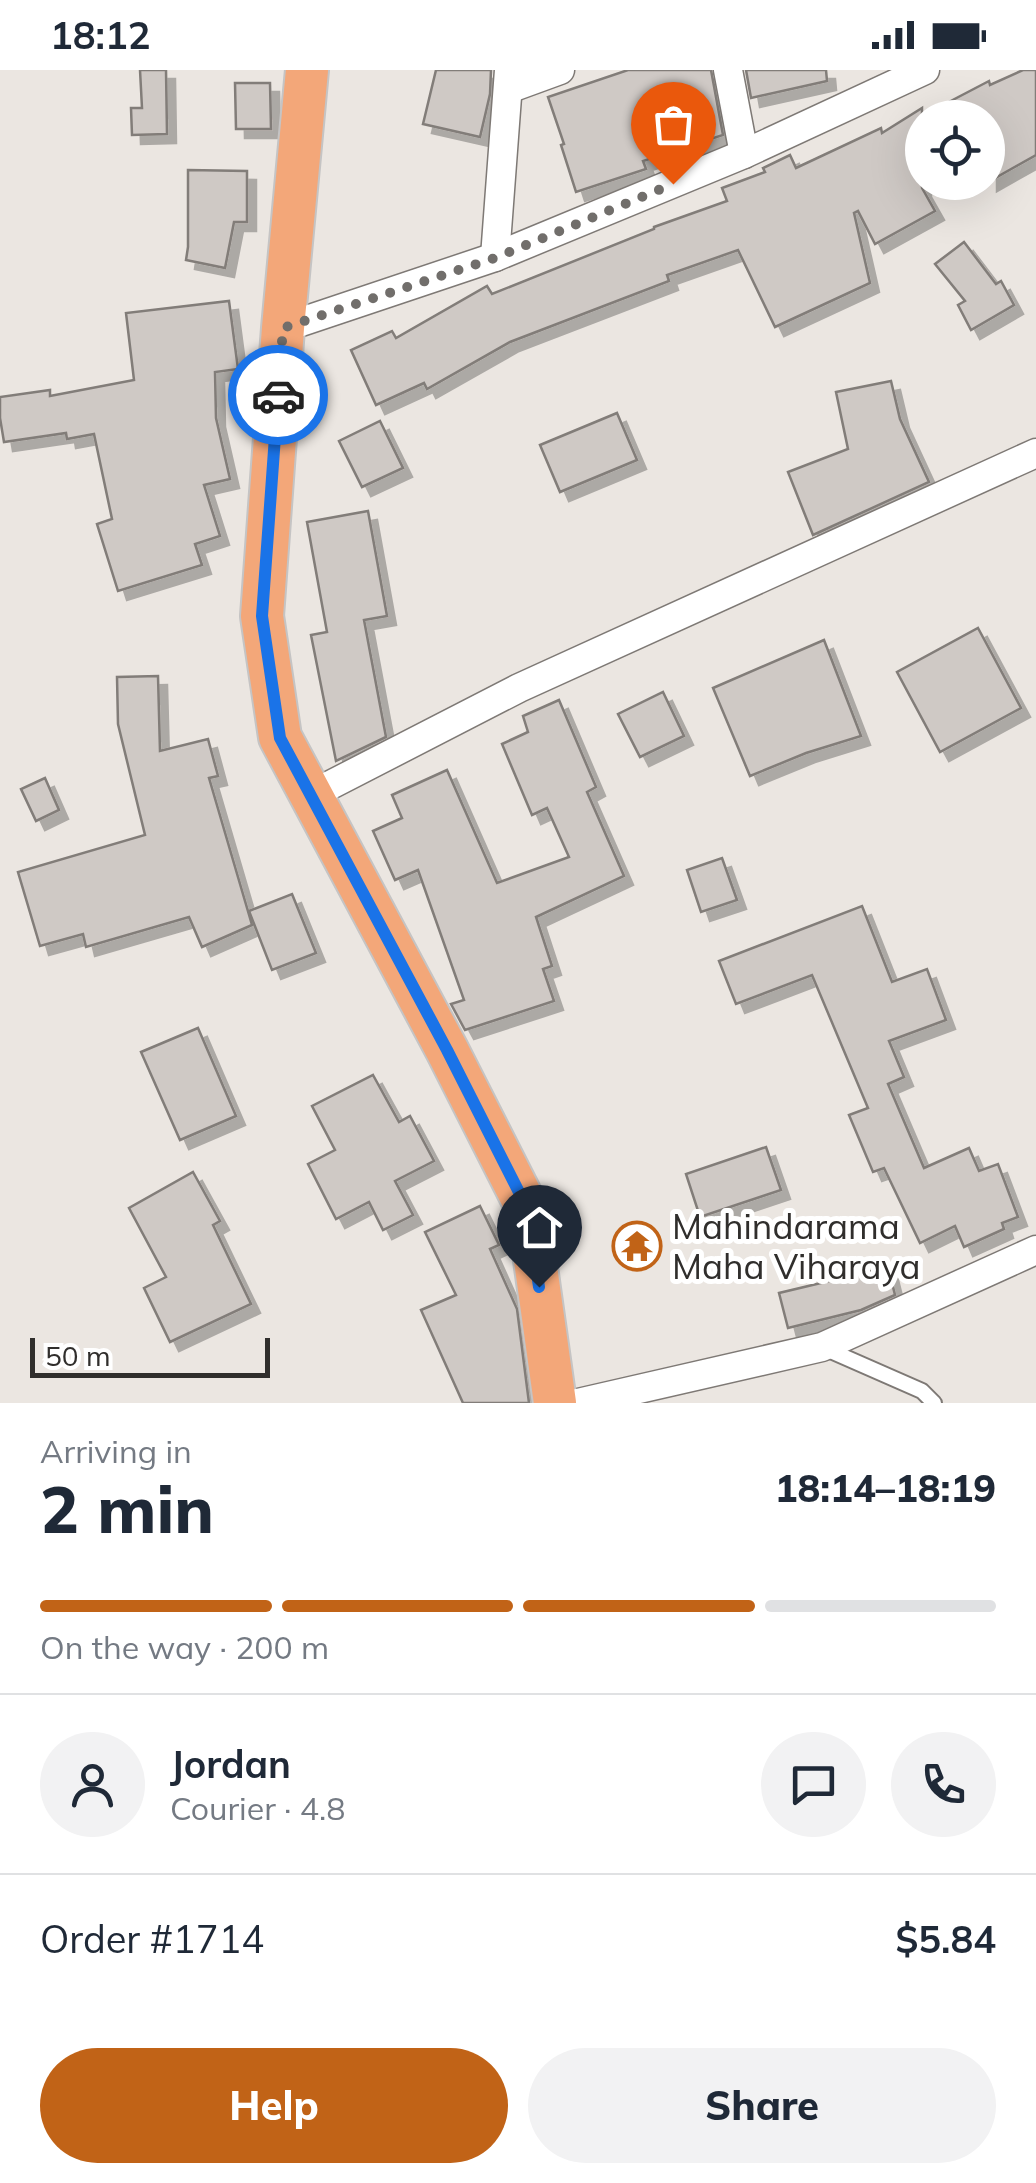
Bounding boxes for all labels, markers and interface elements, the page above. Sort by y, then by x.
text: 18:12 [50,11,151,59]
pin [631,82,716,185]
icon: bag [646,97,701,152]
map controls [905,100,1005,200]
button: locate [905,100,1005,200]
courier [228,345,328,445]
icon: car [251,368,306,423]
pin [497,1185,582,1288]
icon: home [512,1200,567,1255]
place label: Mahindarama Maha Viharaya [672,1204,921,1288]
temple icon: Mahindarama Maha Viharaya [611,1220,663,1272]
scale bar [30,1333,270,1378]
text: 50 m [45,1338,111,1373]
text: Arriving in [40,1431,192,1471]
text: 18:14–18:19 [775,1464,996,1512]
text: 2 min [40,1468,214,1549]
text: On the way · 200 m [40,1627,329,1667]
button: person [40,1732,145,1837]
button: chat [761,1732,866,1837]
button: phone [891,1732,996,1837]
text: Jordan [170,1740,291,1788]
text: Courier · 4.8 [170,1788,346,1828]
text: Order #1714 [40,1915,264,1963]
text: $5.84 [895,1915,996,1963]
button: Help [40,2048,508,2163]
button: Share [528,2048,996,2163]

